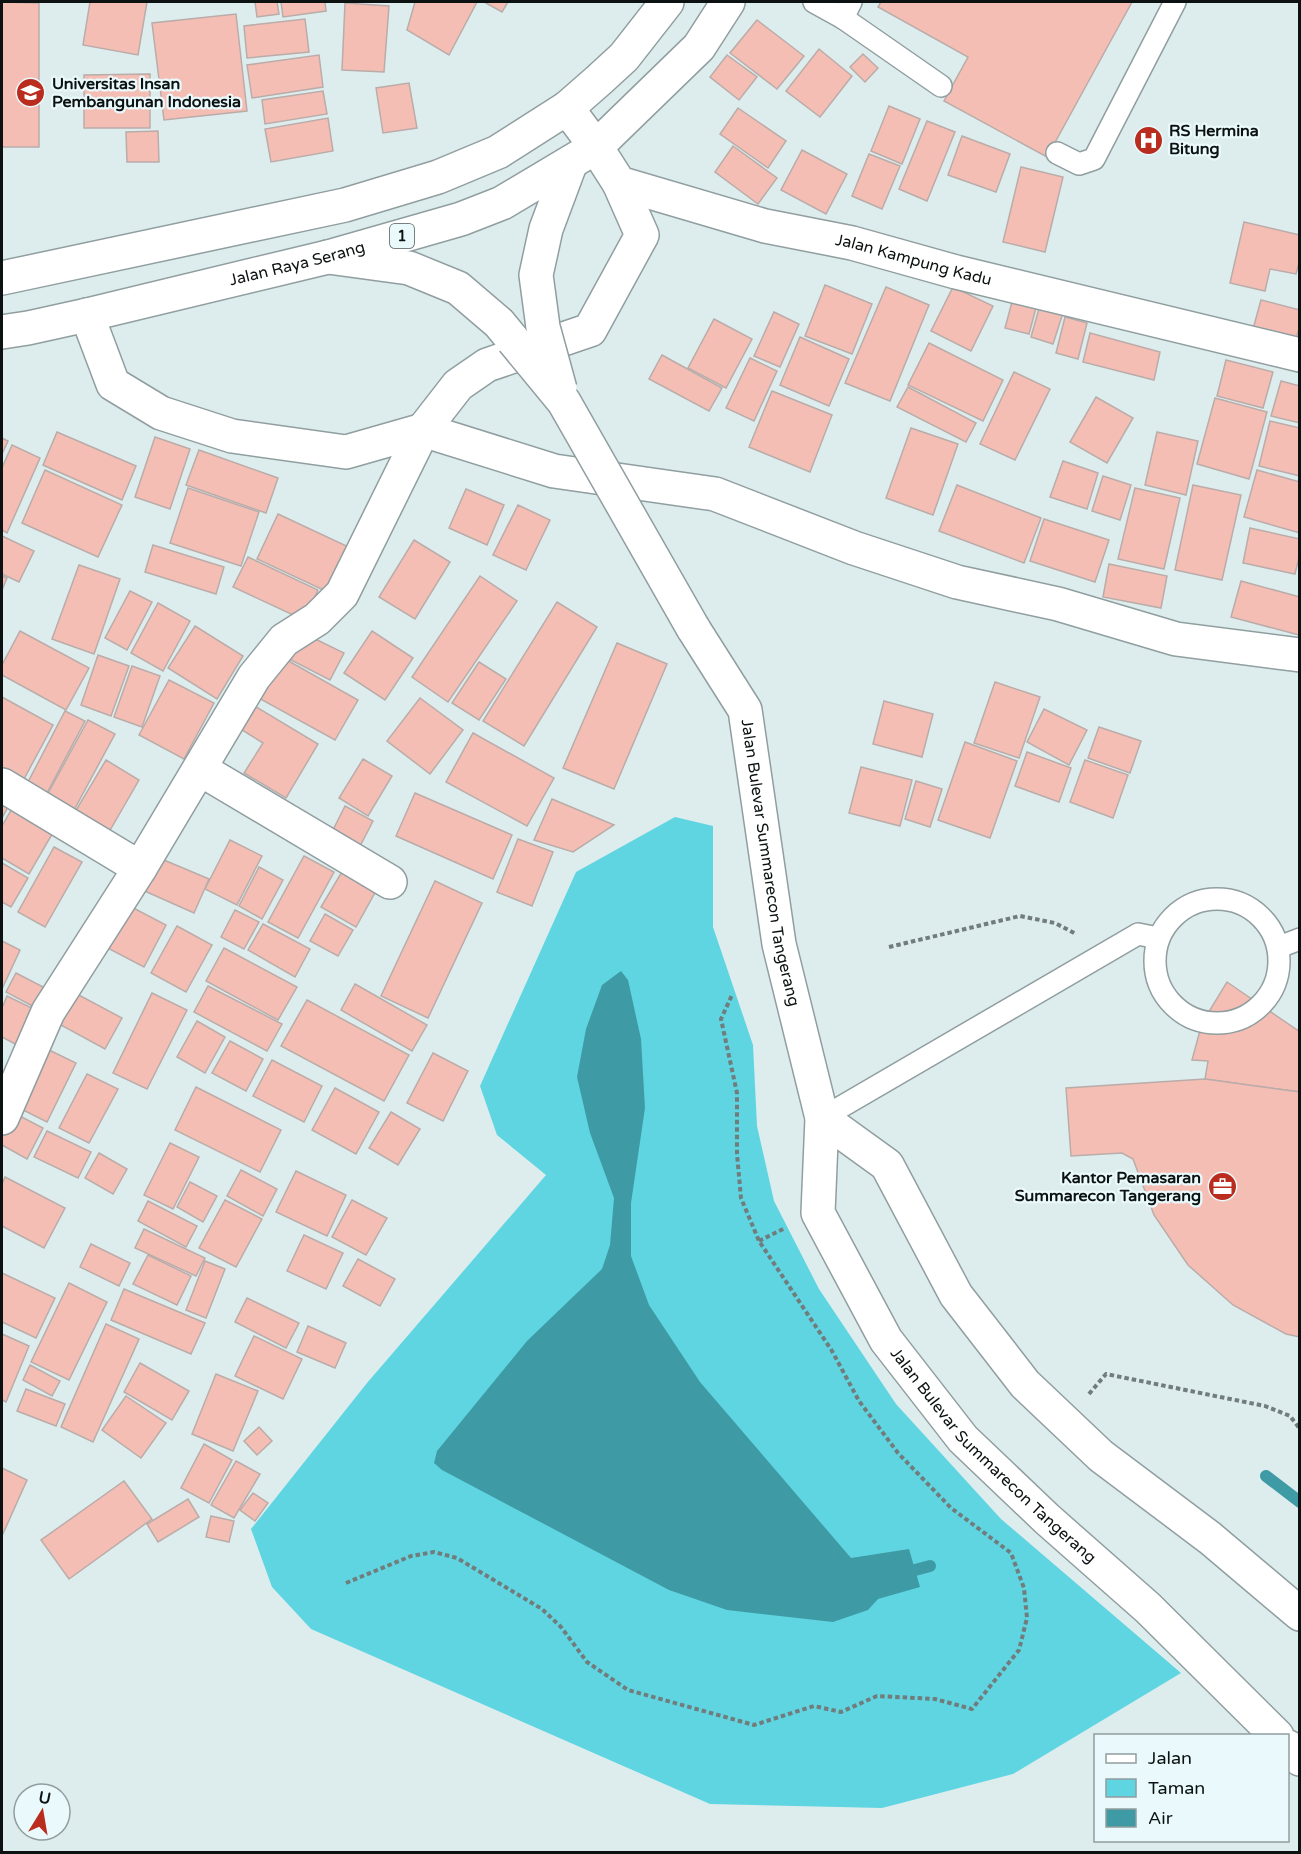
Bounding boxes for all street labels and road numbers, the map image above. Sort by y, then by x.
road number: 1 [390,224,414,248]
street label: Jalan Kampung Kadu [834,230,994,290]
street label: Jalan Raya Serang [227,237,367,290]
street label: Jalan Bulevar Summarecon Tangerang [736,718,804,1009]
street label: Jalan Bulevar Summarecon Tangerang [886,1344,1100,1568]

